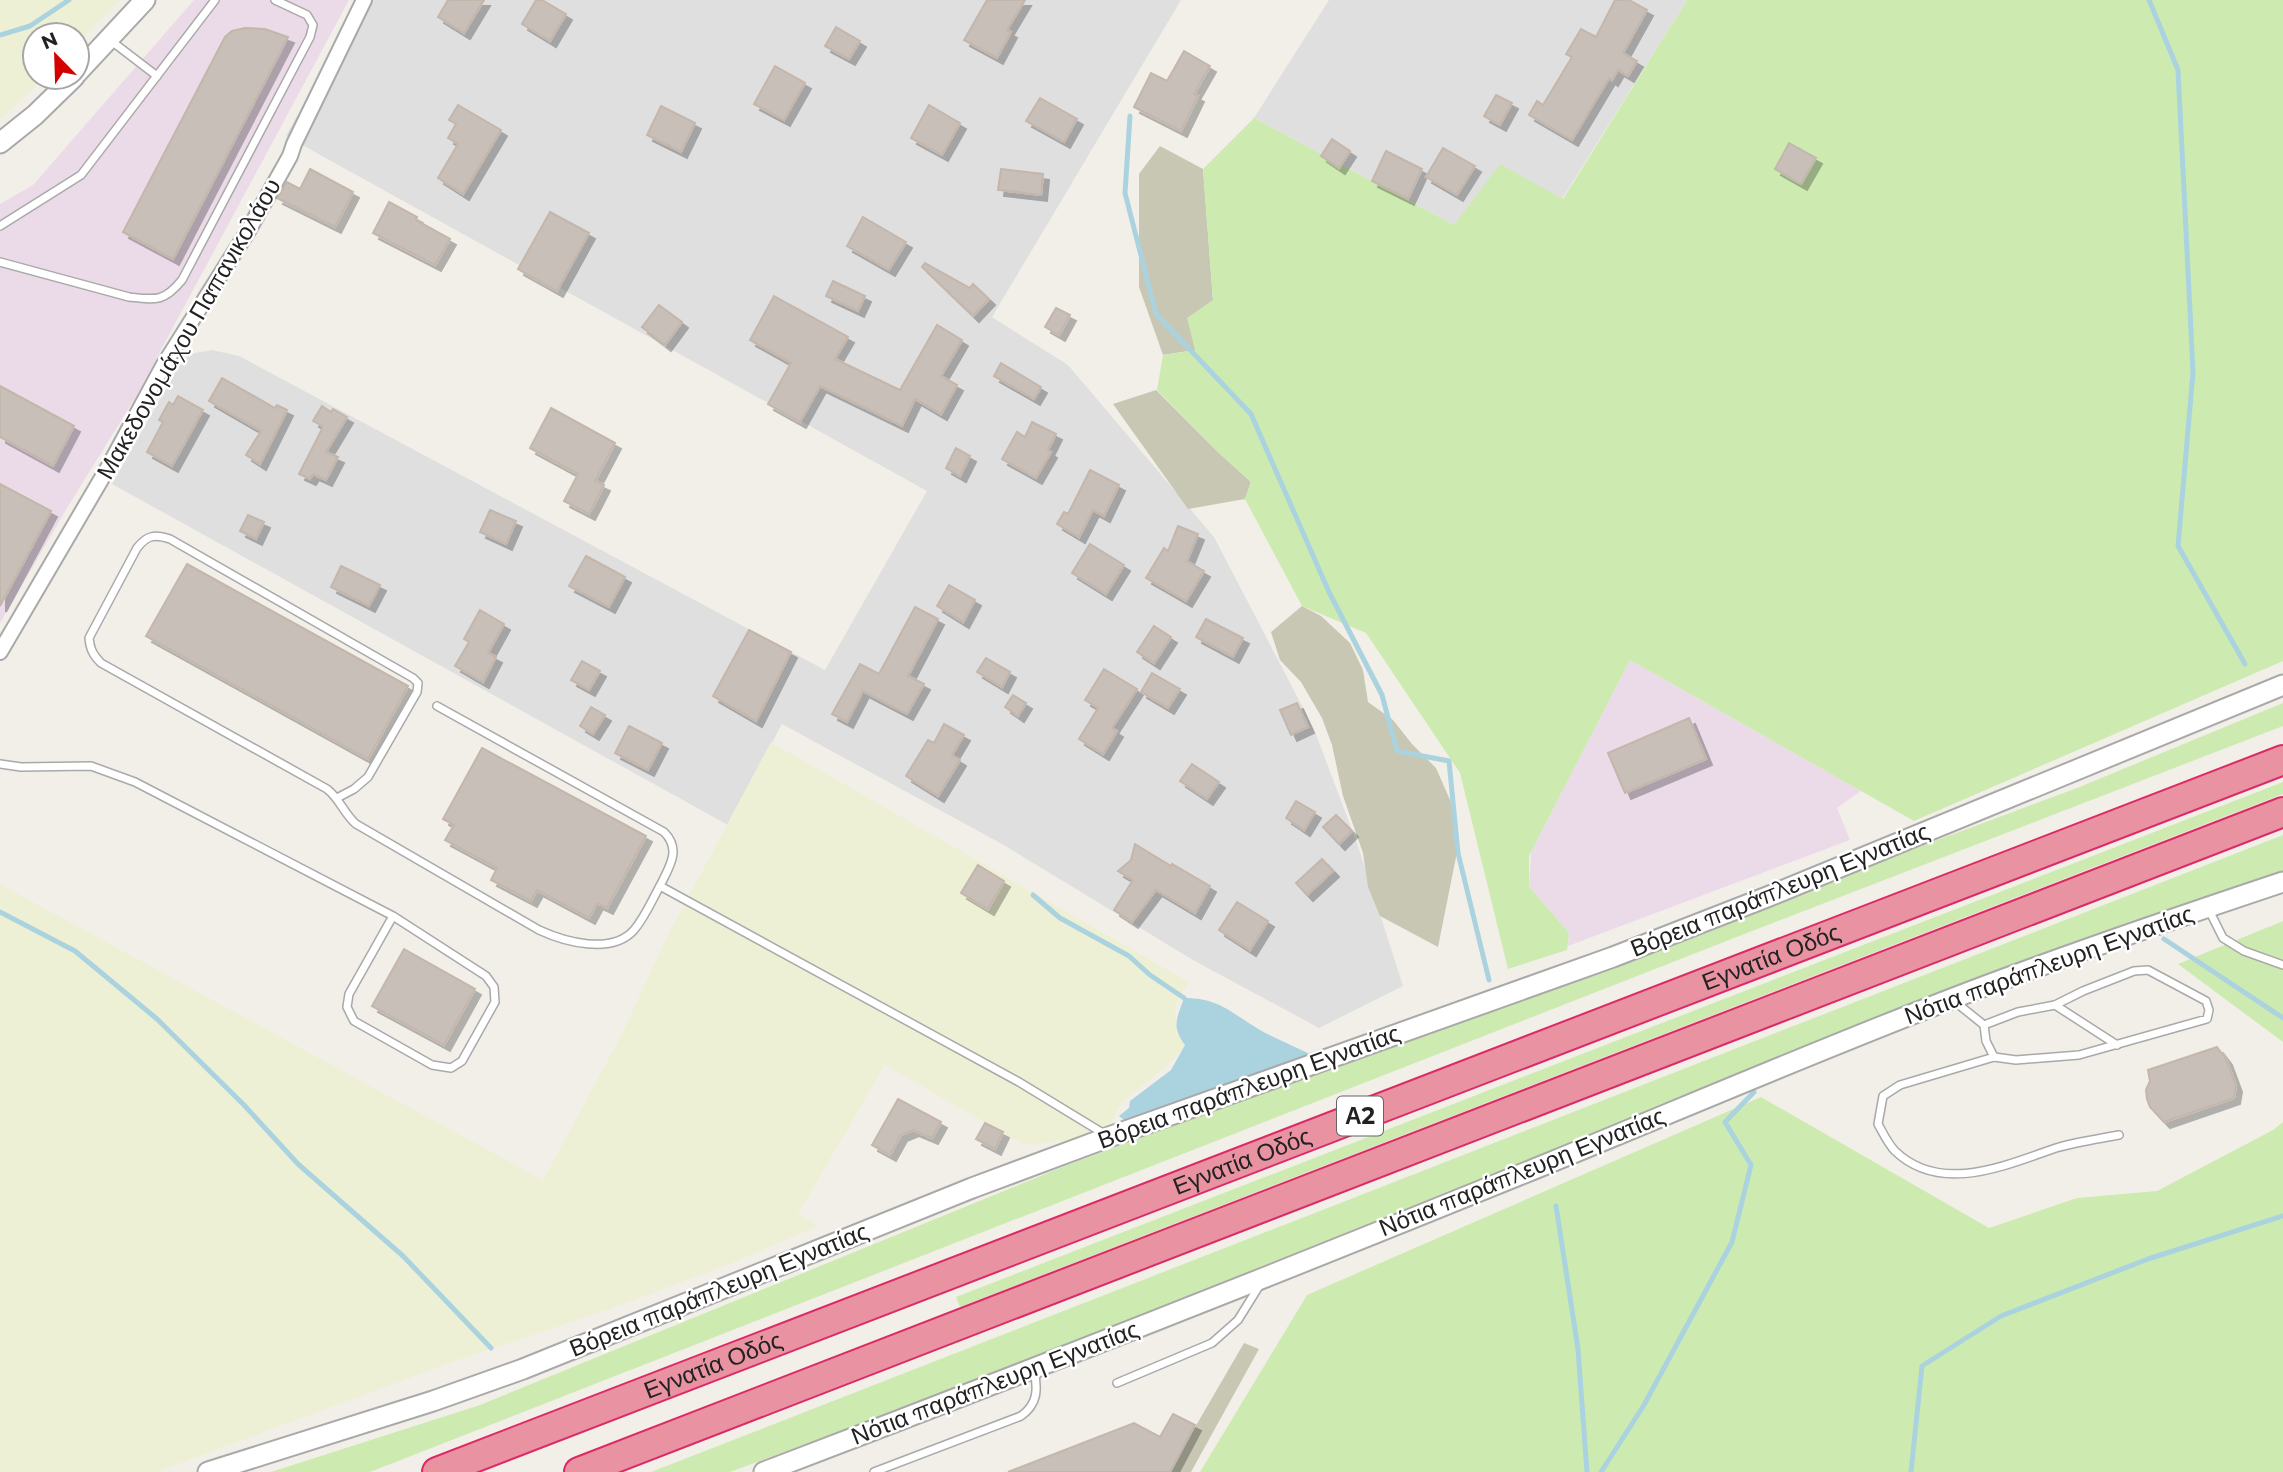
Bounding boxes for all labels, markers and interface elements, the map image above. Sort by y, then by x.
north arrow [21,21,91,91]
text: N [38,27,61,54]
street label: Μακεδονομάχου Παπανικολάου [90,173,287,484]
street label: Βόρεια παράπλευρη Εγνατίας [1626,816,1933,963]
street label: Νότια παράπλευρη Εγνατίας [1900,899,2197,1030]
street label: Εγνατία Οδός [1698,917,1844,997]
street label: Βόρεια παράπλευρη Εγνατίας [1094,1018,1404,1155]
road number: Α2 [1337,1096,1383,1135]
street label: Νότια παράπλευρη Εγνατίας [1375,1101,1669,1242]
street label: Εγνατία Οδός [1169,1121,1315,1201]
street label: Βόρεια παράπλευρη Εγνατίας [565,1216,872,1363]
street label: Νότια παράπλευρη Εγνατίας [847,1314,1143,1451]
street label: Εγνατία Οδός [640,1325,786,1405]

